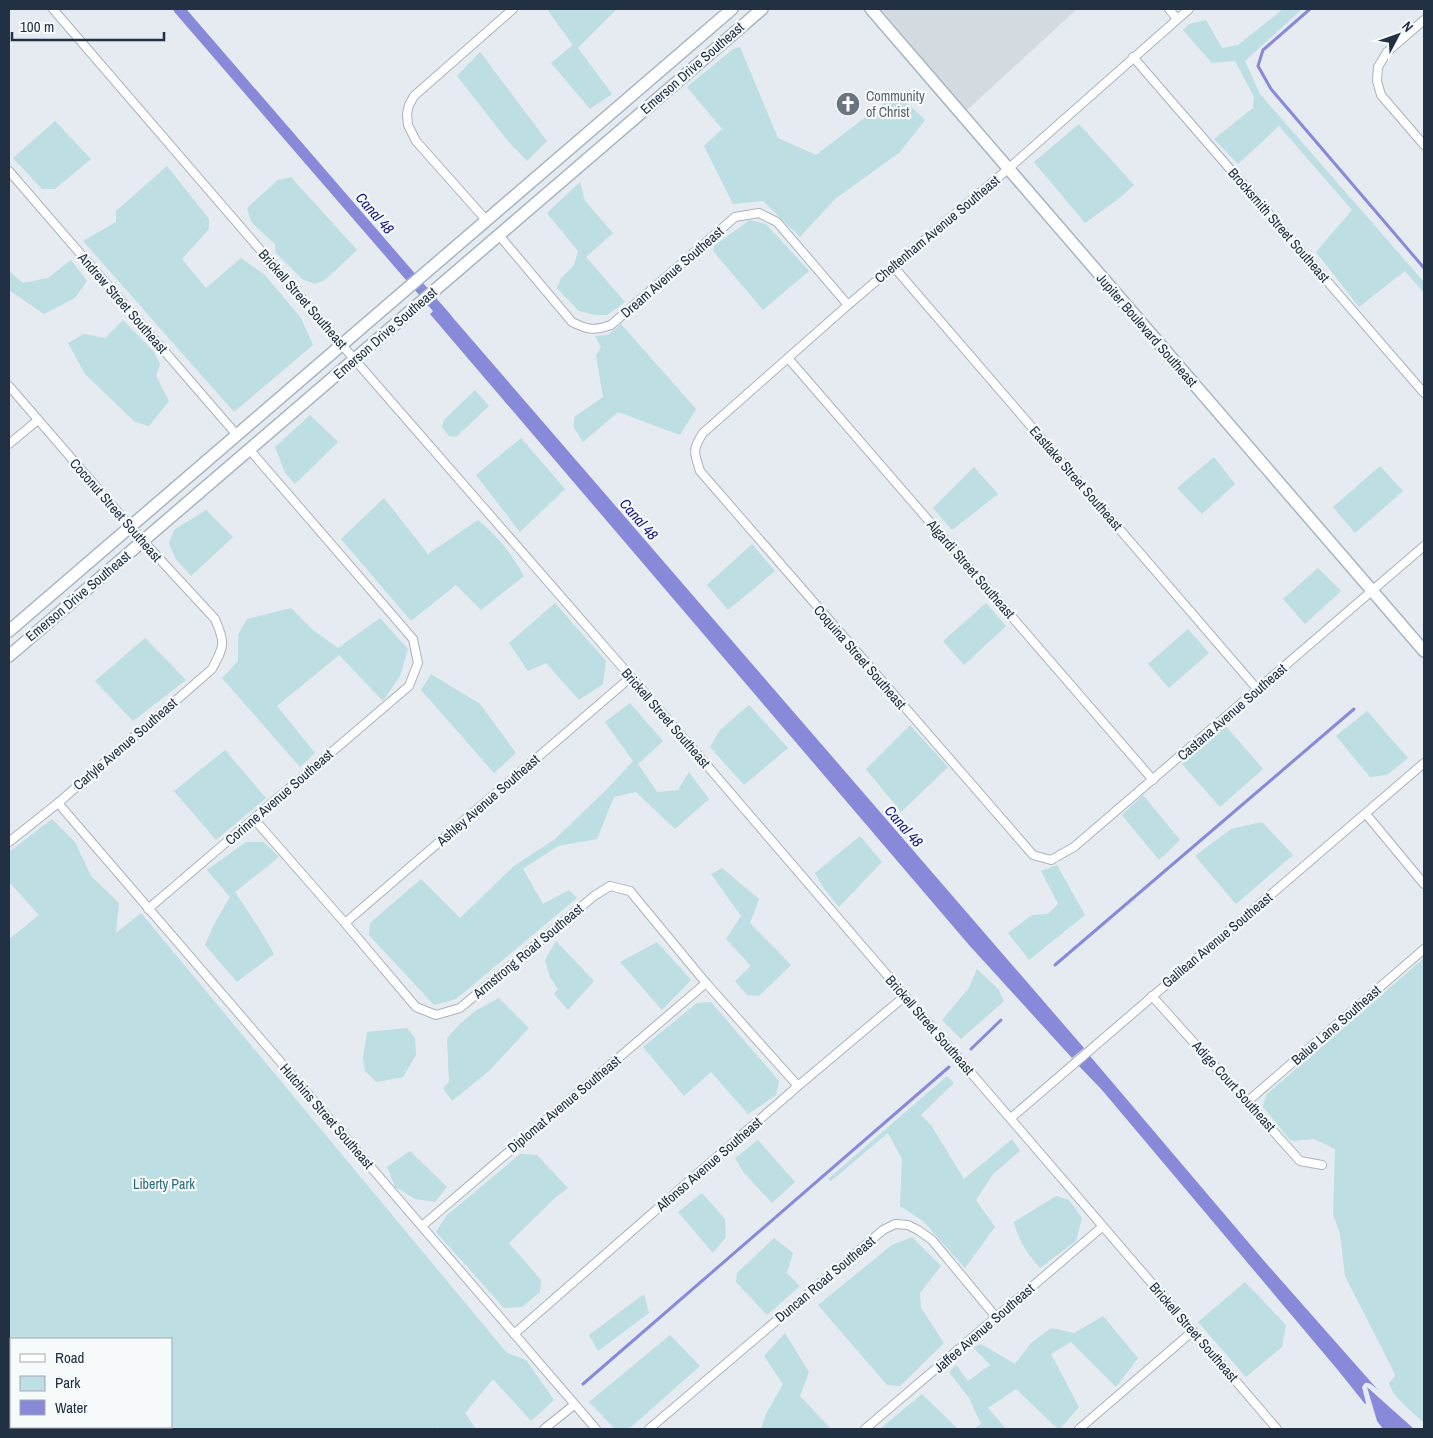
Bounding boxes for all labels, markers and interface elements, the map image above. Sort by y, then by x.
scale bar [12,10,165,42]
north arrow [1373,10,1423,60]
text: 100 m [20,16,54,37]
text: N [1398,17,1417,36]
street label: Emerson Drive Southeast [636,18,748,118]
place label: Community of Christ [866,87,925,121]
church icon: Community of Christ [835,91,861,117]
street label: Brocksmith Street Southeast [1224,164,1334,286]
street label: Cheltenham Avenue Southeast [871,171,1003,287]
water label: Canal 48 [351,188,399,239]
street label: Dream Avenue Southeast [617,222,727,322]
street label: Brickell Street Southeast [255,245,351,353]
street label: Andrew Street Southeast [74,248,172,357]
street label: Jupiter Boulevard Southeast [1093,269,1201,391]
street label: Emerson Drive Southeast [329,283,441,383]
street label: Eastlake Street Southeast [1026,422,1126,534]
street label: Coconut Street Southeast [66,454,166,566]
water label: Canal 48 [615,494,663,545]
street label: Algardi Street Southeast [923,515,1019,622]
street label: Emerson Drive Southeast [22,547,134,645]
street label: Coquina Street Southeast [810,601,910,713]
street label: Castana Avenue Southeast [1174,660,1290,764]
street label: Brickell Street Southeast [618,664,714,772]
street label: Carlyle Avenue Southeast [69,694,181,794]
street label: Corinne Avenue Southeast [221,745,337,849]
street label: Ashley Avenue Southeast [432,750,543,850]
water label: Canal 48 [880,801,928,852]
street label: Galilean Avenue Southeast [1158,888,1276,992]
street label: Armstrong Road Southeast [468,900,587,1003]
street label: Brickell Street Southeast [882,971,978,1079]
street label: Balue Lane Southeast [1287,981,1385,1069]
street label: Adige Court Southeast [1188,1036,1280,1135]
street label: Diplomat Avenue Southeast [504,1051,624,1157]
street label: Hutchins Street Southeast [276,1060,378,1172]
street label: Alfonso Avenue Southeast [652,1113,766,1216]
park label: Liberty Park [133,1175,195,1193]
street label: Duncan Road Southeast [771,1232,879,1326]
street label: Brickell Street Southeast [1146,1278,1242,1386]
street label: Jaffee Avenue Southeast [930,1279,1038,1377]
legend [10,1338,172,1428]
text: Road [55,1347,84,1368]
text: Park [55,1372,81,1393]
text: Water [55,1397,87,1418]

